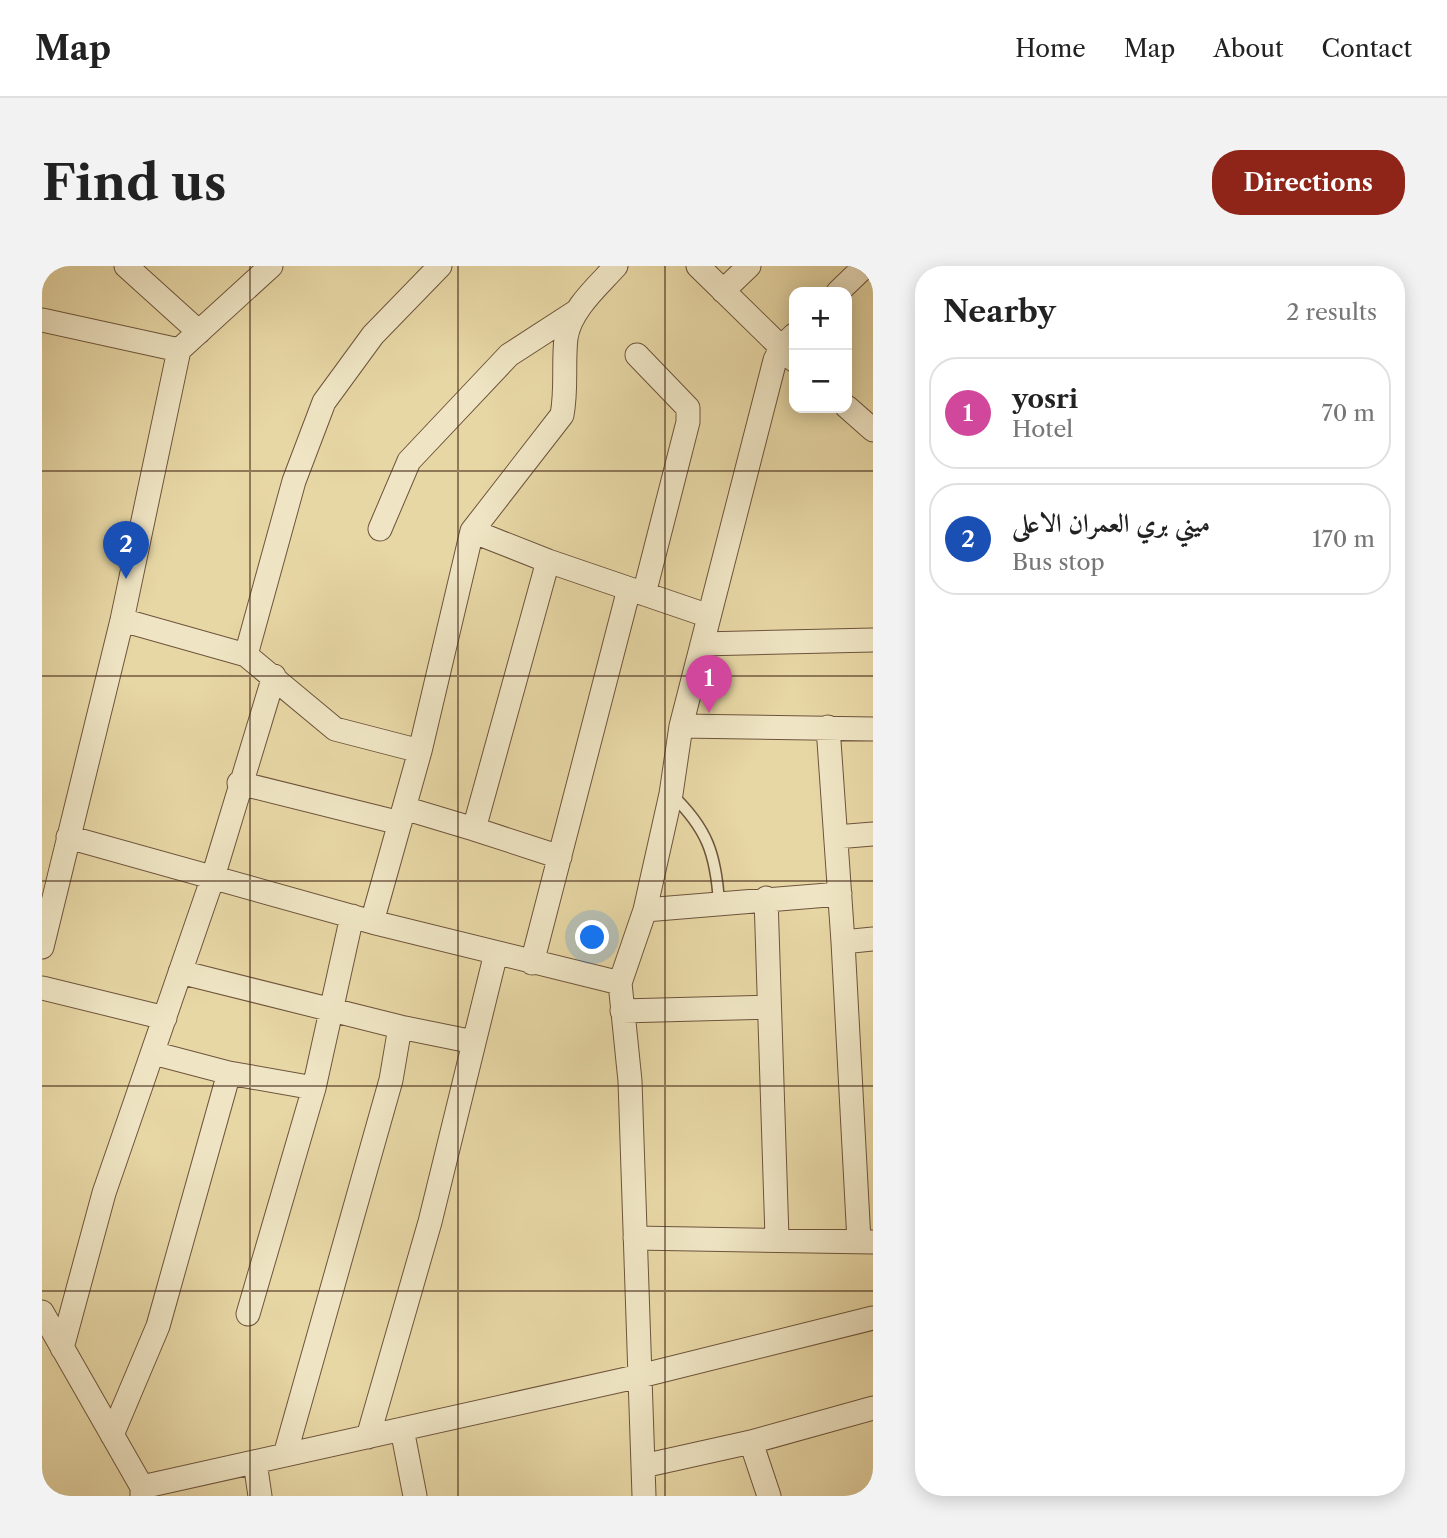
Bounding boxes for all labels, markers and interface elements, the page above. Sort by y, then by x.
text: Map [35,28,111,69]
text: Home [1015,34,1086,63]
text: Map [1124,34,1175,63]
text: About [1213,34,1284,63]
text: Contact [1322,34,1412,63]
button: Directions [1212,150,1405,215]
text: Find us [42,152,226,213]
map controls [789,287,852,413]
button: + [789,287,852,350]
text: Nearby [943,293,1056,330]
text: 2 results [1286,298,1377,326]
button: − [789,350,852,413]
text: yosri [1012,383,1078,415]
text: 1 [963,399,973,427]
text: 70 m [1322,399,1375,427]
text: Hotel [1012,415,1073,443]
text: ميني بري العمران الاعلى [1012,507,1210,539]
pin: 2 [103,521,149,579]
text: 2 [961,525,975,553]
text: 170 m [1312,525,1375,553]
text: Bus stop [1012,548,1105,576]
pin: 1 [686,655,732,713]
your location [575,920,609,954]

